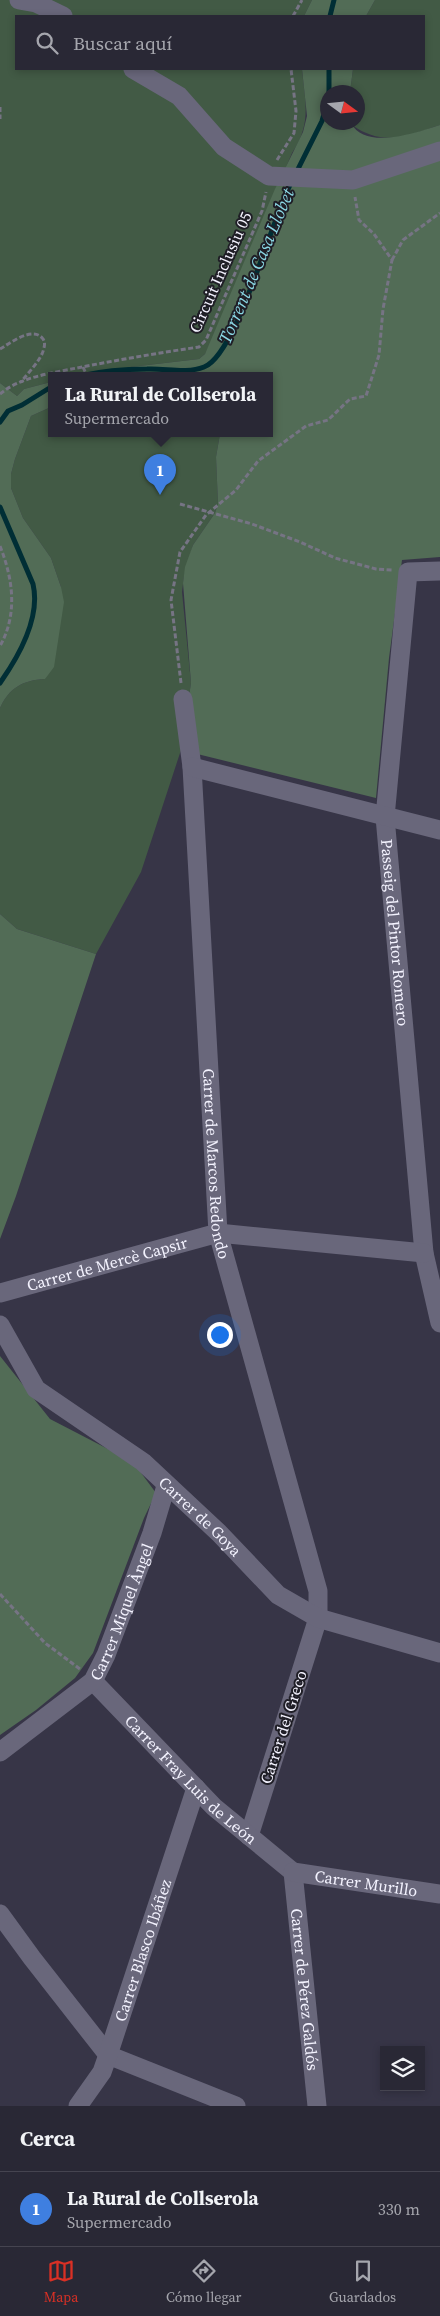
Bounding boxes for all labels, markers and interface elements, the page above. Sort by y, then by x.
search box [15,15,425,70]
icon: search [33,29,61,57]
text: Buscar aquí [73,30,172,56]
north arrow [320,85,365,130]
water label: Torrent de Casa Llobet [212,183,301,348]
street label: Circuit Inclusiu 05 [183,208,257,336]
popup [48,372,273,437]
text: La Rural de Collserola [65,381,256,407]
text: Supermercado [65,407,169,429]
pin: 1 [144,454,176,495]
street label: Passeig del Pintor Romero [376,838,415,1027]
street label: Carrer de Marcos Redondo [198,1068,236,1261]
street label: Carrer de Mercè Capsir [24,1231,190,1296]
your location [207,1322,233,1348]
street label: Carrer de Goya [154,1471,247,1562]
street label: Carrer Miquel Àngel [84,1540,158,1684]
street label: Carrer del Greco [254,1667,312,1787]
street label: Carrer Fray Luis de León [120,1710,262,1849]
street label: Carrer Murillo [313,1864,419,1902]
street label: Carrer Blasco Ibáñez [109,1876,176,2024]
street label: Carrer de Pérez Galdós [286,1907,324,2072]
map controls [380,2046,425,2091]
button: layers [380,2046,425,2091]
text: Cerca [20,2124,75,2153]
text: La Rural de Collserola [67,2185,259,2211]
text: 1 [32,2198,40,2220]
text: 330 m [378,2198,420,2220]
text: Supermercado [67,2211,171,2233]
tab: Mapa [44,2257,78,2307]
tab: Cómo llegar [166,2257,241,2307]
tab: Guardados [329,2257,396,2307]

